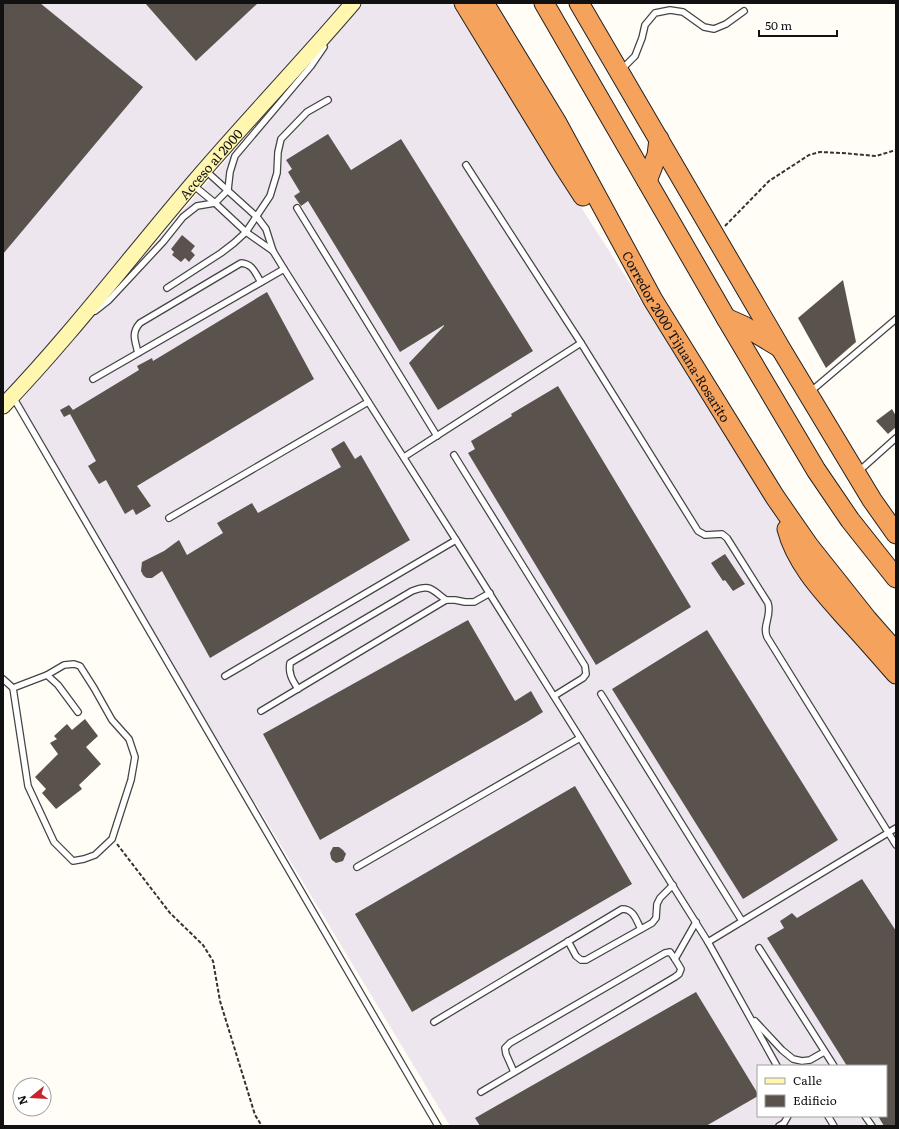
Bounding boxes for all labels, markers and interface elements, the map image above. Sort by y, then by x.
scale bar [759,12,837,38]
text: 50 m [765,16,792,34]
street label: Acceso al 2000 [174,124,247,203]
street label: Corredor 2000 Tijuana-Rosarito [618,247,736,426]
legend [757,1065,887,1117]
text: Calle [793,1071,822,1089]
north arrow [12,1077,52,1117]
text: Edificio [793,1091,837,1109]
text: N [13,1094,31,1107]

